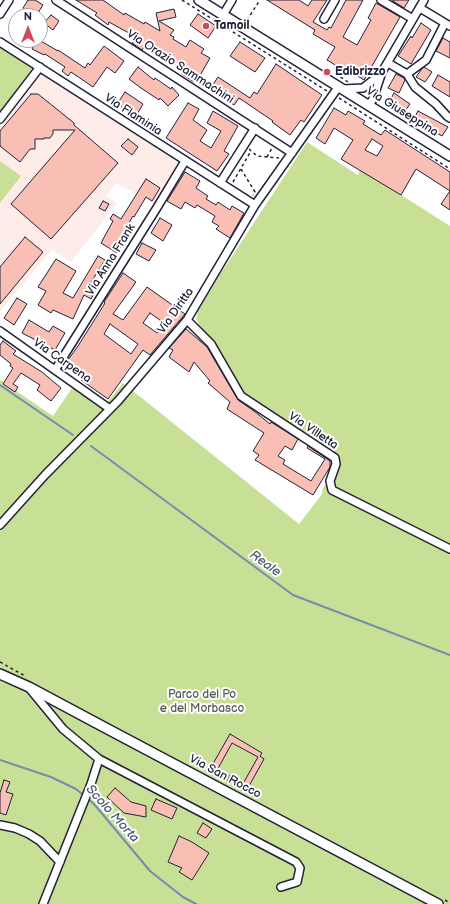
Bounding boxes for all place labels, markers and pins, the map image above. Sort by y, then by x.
place label: Tamoil [214,19,249,33]
marker: Tamoil [201,21,211,31]
place label: Edibrizzo [335,65,386,79]
marker: Edibrizzo [322,67,332,77]

